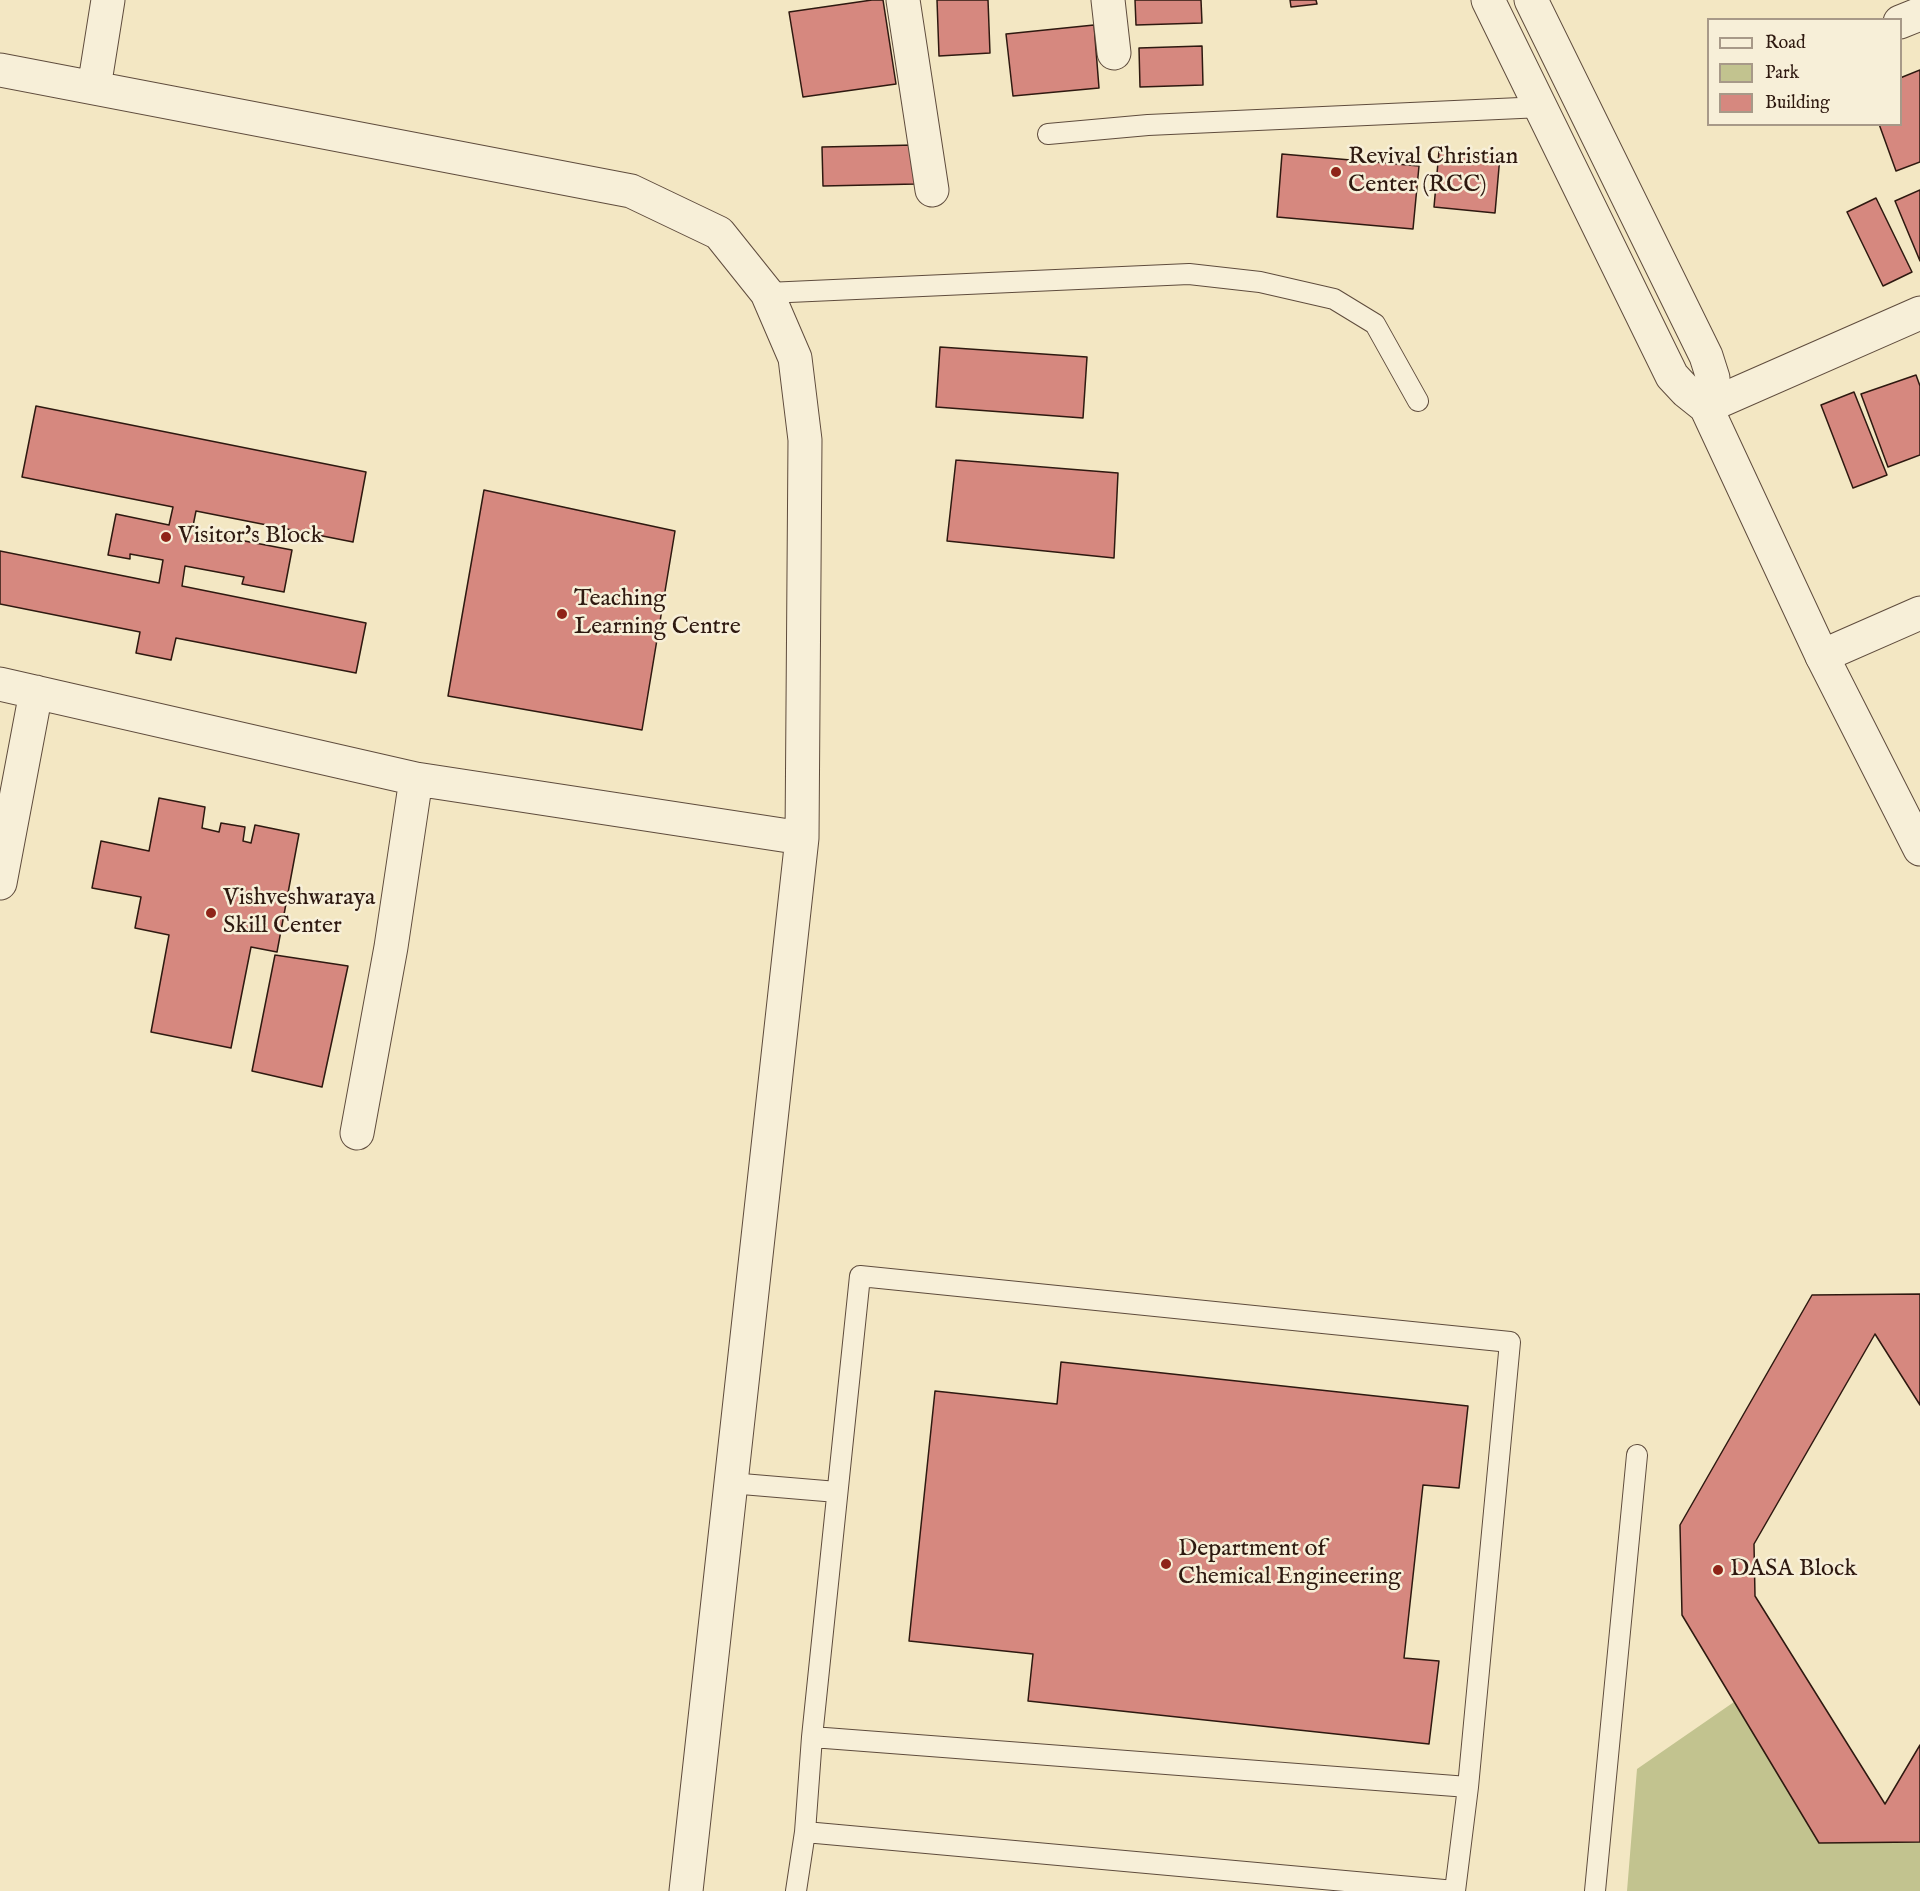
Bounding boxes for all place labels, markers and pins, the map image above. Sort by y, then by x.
place label: Revival Christian Center (RCC) [1348,144,1518,200]
marker: Revival Christian Center (RCC) [1329,165,1343,179]
place label: Visitor's Block [178,523,323,551]
marker: Visitor's Block [159,530,173,544]
place label: Teaching Learning Centre [574,586,741,642]
marker: Teaching Learning Centre [555,607,569,621]
place label: Vishveshwaraya Skill Center [223,885,375,941]
marker: Vishveshwaraya Skill Center [204,906,218,920]
place label: Department of Chemical Engineering [1178,1536,1401,1592]
place label: DASA Block [1730,1556,1857,1584]
marker: Department of Chemical Engineering [1159,1557,1173,1571]
marker: DASA Block [1711,1563,1725,1577]

